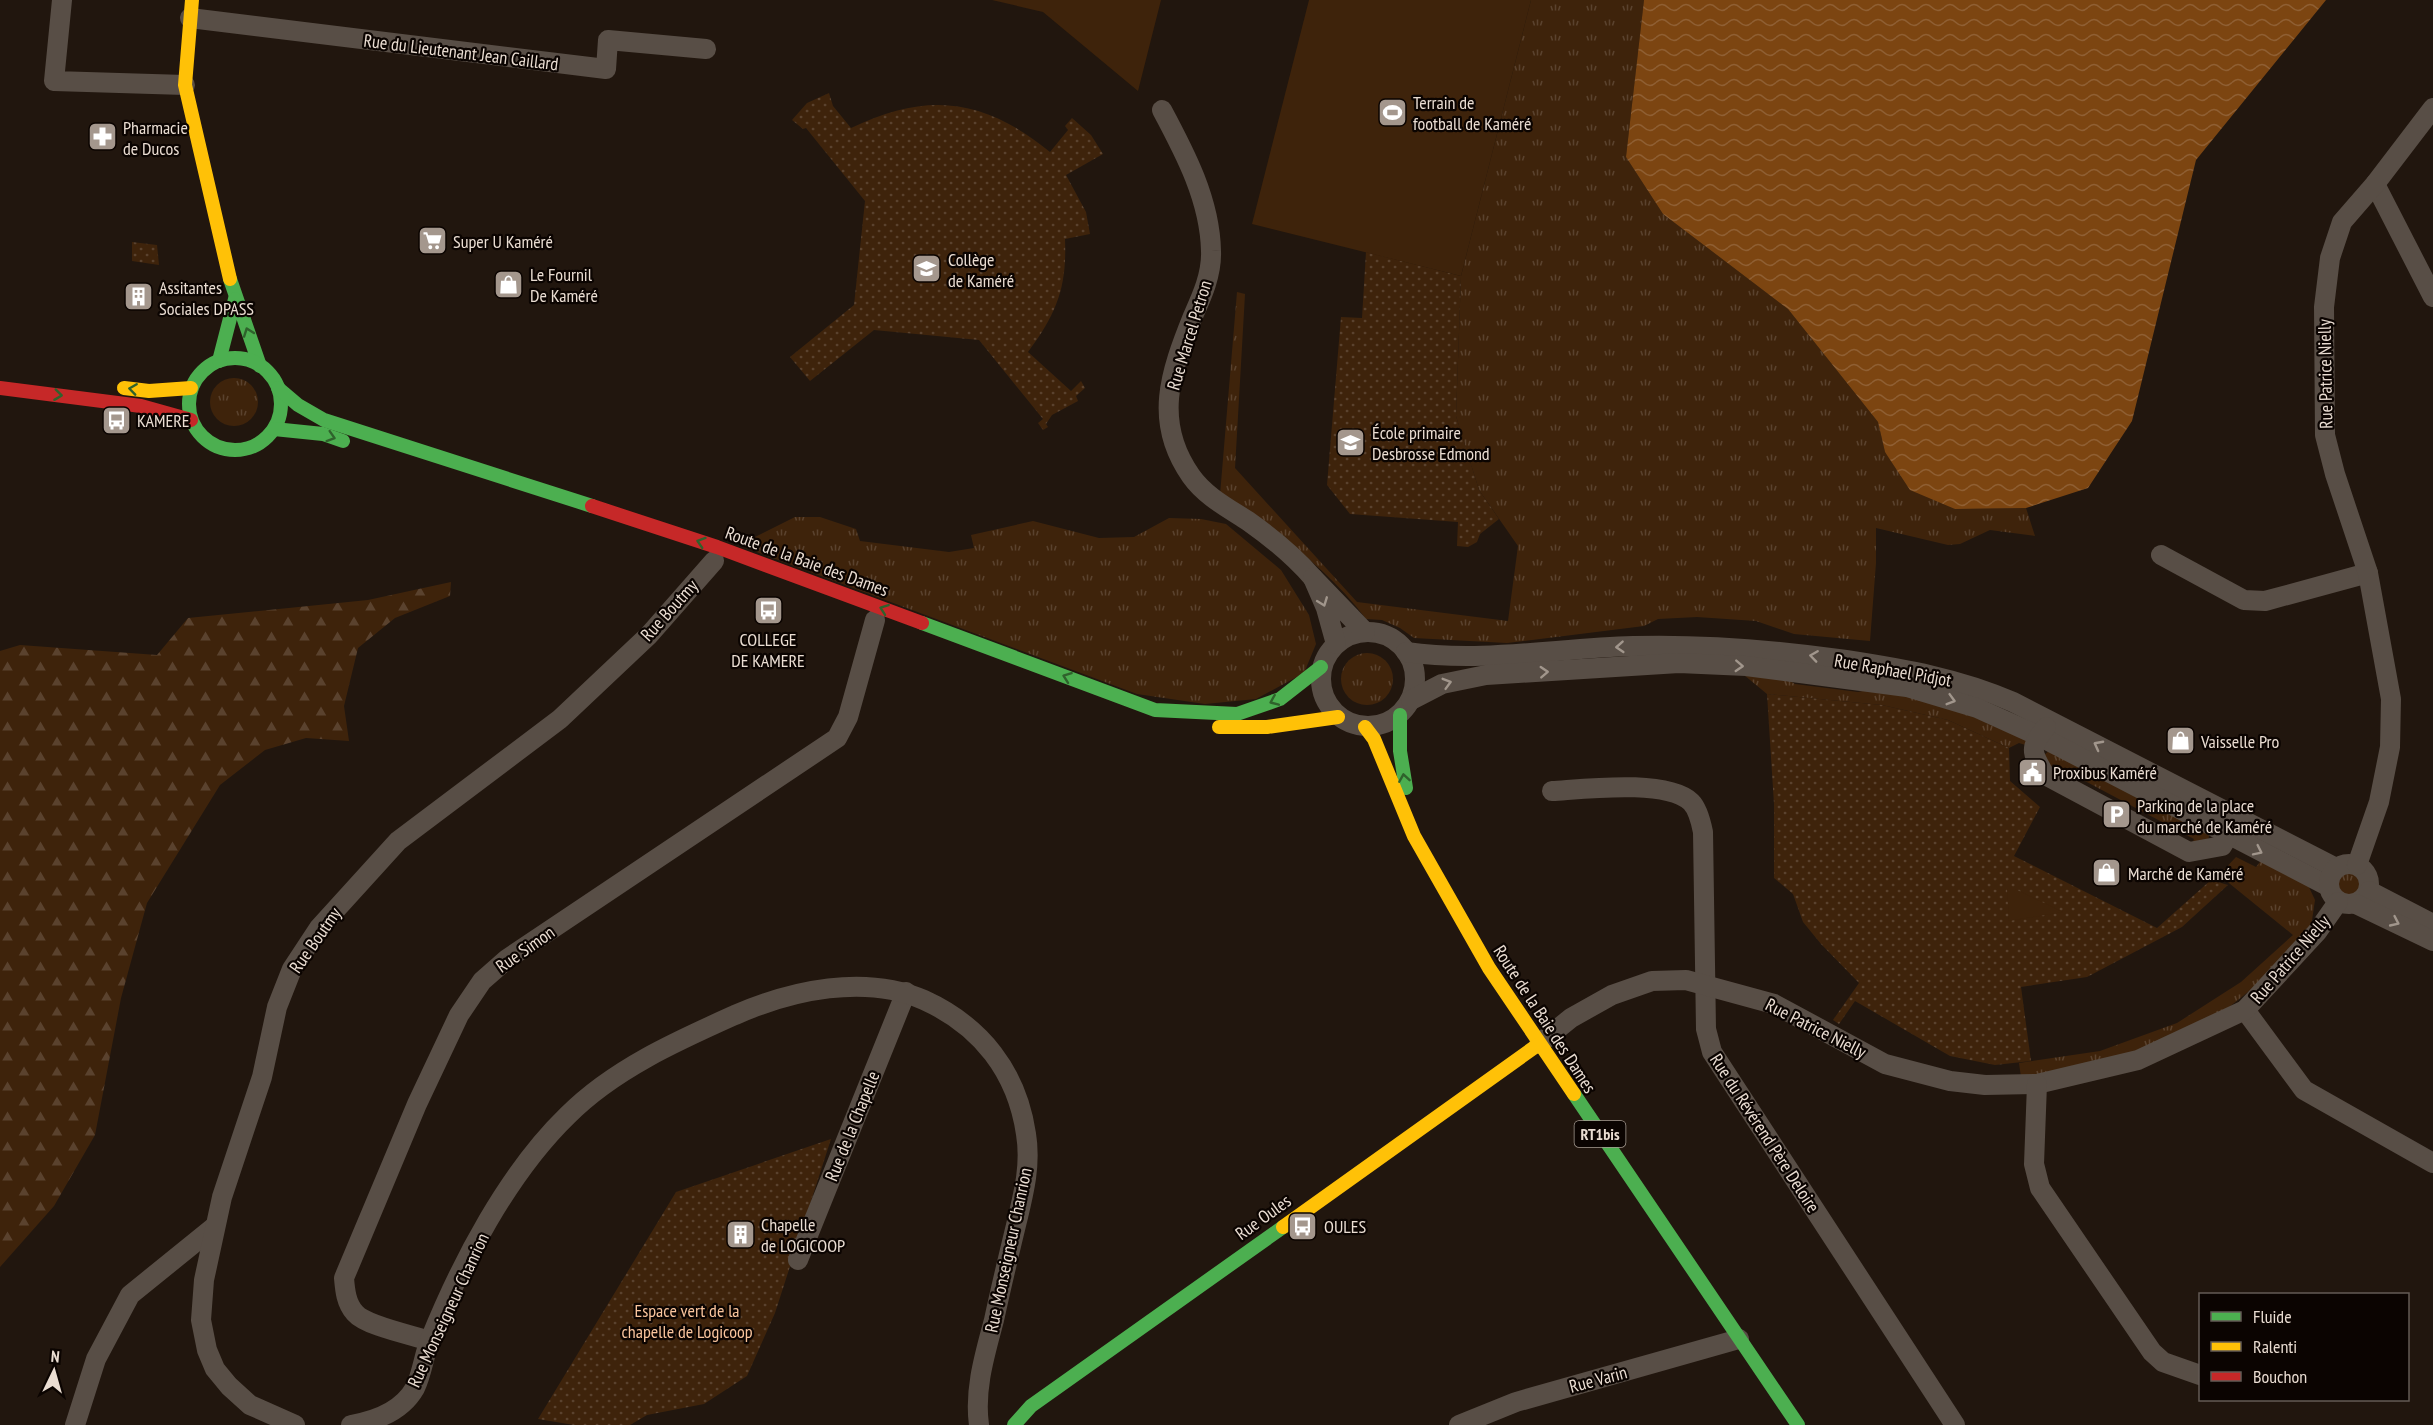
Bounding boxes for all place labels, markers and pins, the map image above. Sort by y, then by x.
place label: Terrain de football de Kaméré [1413,91,1531,135]
sports icon: Terrain de football de Kaméré [1376,96,1408,128]
place label: Pharmacie de Ducos [123,116,188,160]
pharmacy icon: Pharmacie de Ducos [86,121,118,153]
supermarket icon: Super U Kaméré [416,225,448,257]
place label: Super U Kaméré [453,230,553,253]
place label: Collège de Kaméré [948,248,1014,292]
school or university icon: Collège de Kaméré [911,253,943,285]
place label: Le Fournil De Kaméré [530,263,598,307]
shop icon: Le Fournil De Kaméré [493,268,525,300]
place label: Assitantes Sociales DPASS [159,276,254,320]
building icon: Assitantes Sociales DPASS [122,281,154,313]
bus stop icon: KAMERE [100,404,132,436]
place label: KAMERE [137,409,190,432]
place label: École primaire Desbrosse Edmond [1372,421,1490,465]
school or university icon: École primaire Desbrosse Edmond [1335,426,1367,458]
bus stop icon: COLLEGE DE KAMERE [752,594,784,626]
place label: COLLEGE DE KAMERE [731,628,805,672]
shop icon: Vaisselle Pro [2164,725,2196,757]
place label: Vaisselle Pro [2200,730,2280,753]
public building icon: Proxibus Kaméré [2016,756,2048,788]
place label: Proxibus Kaméré [2053,761,2157,784]
place label: Parking de la place du marché de Kaméré [2137,794,2272,838]
parking icon: Parking de la place du marché de Kaméré [2100,799,2132,831]
shop icon: Marché de Kaméré [2091,857,2123,889]
place label: Marché de Kaméré [2128,862,2243,885]
bus stop icon: OULES [1287,1210,1319,1242]
place label: Chapelle de LOGICOOP [761,1213,845,1257]
place label: OULES [1324,1215,1366,1238]
building icon: Chapelle de LOGICOOP [724,1218,756,1250]

